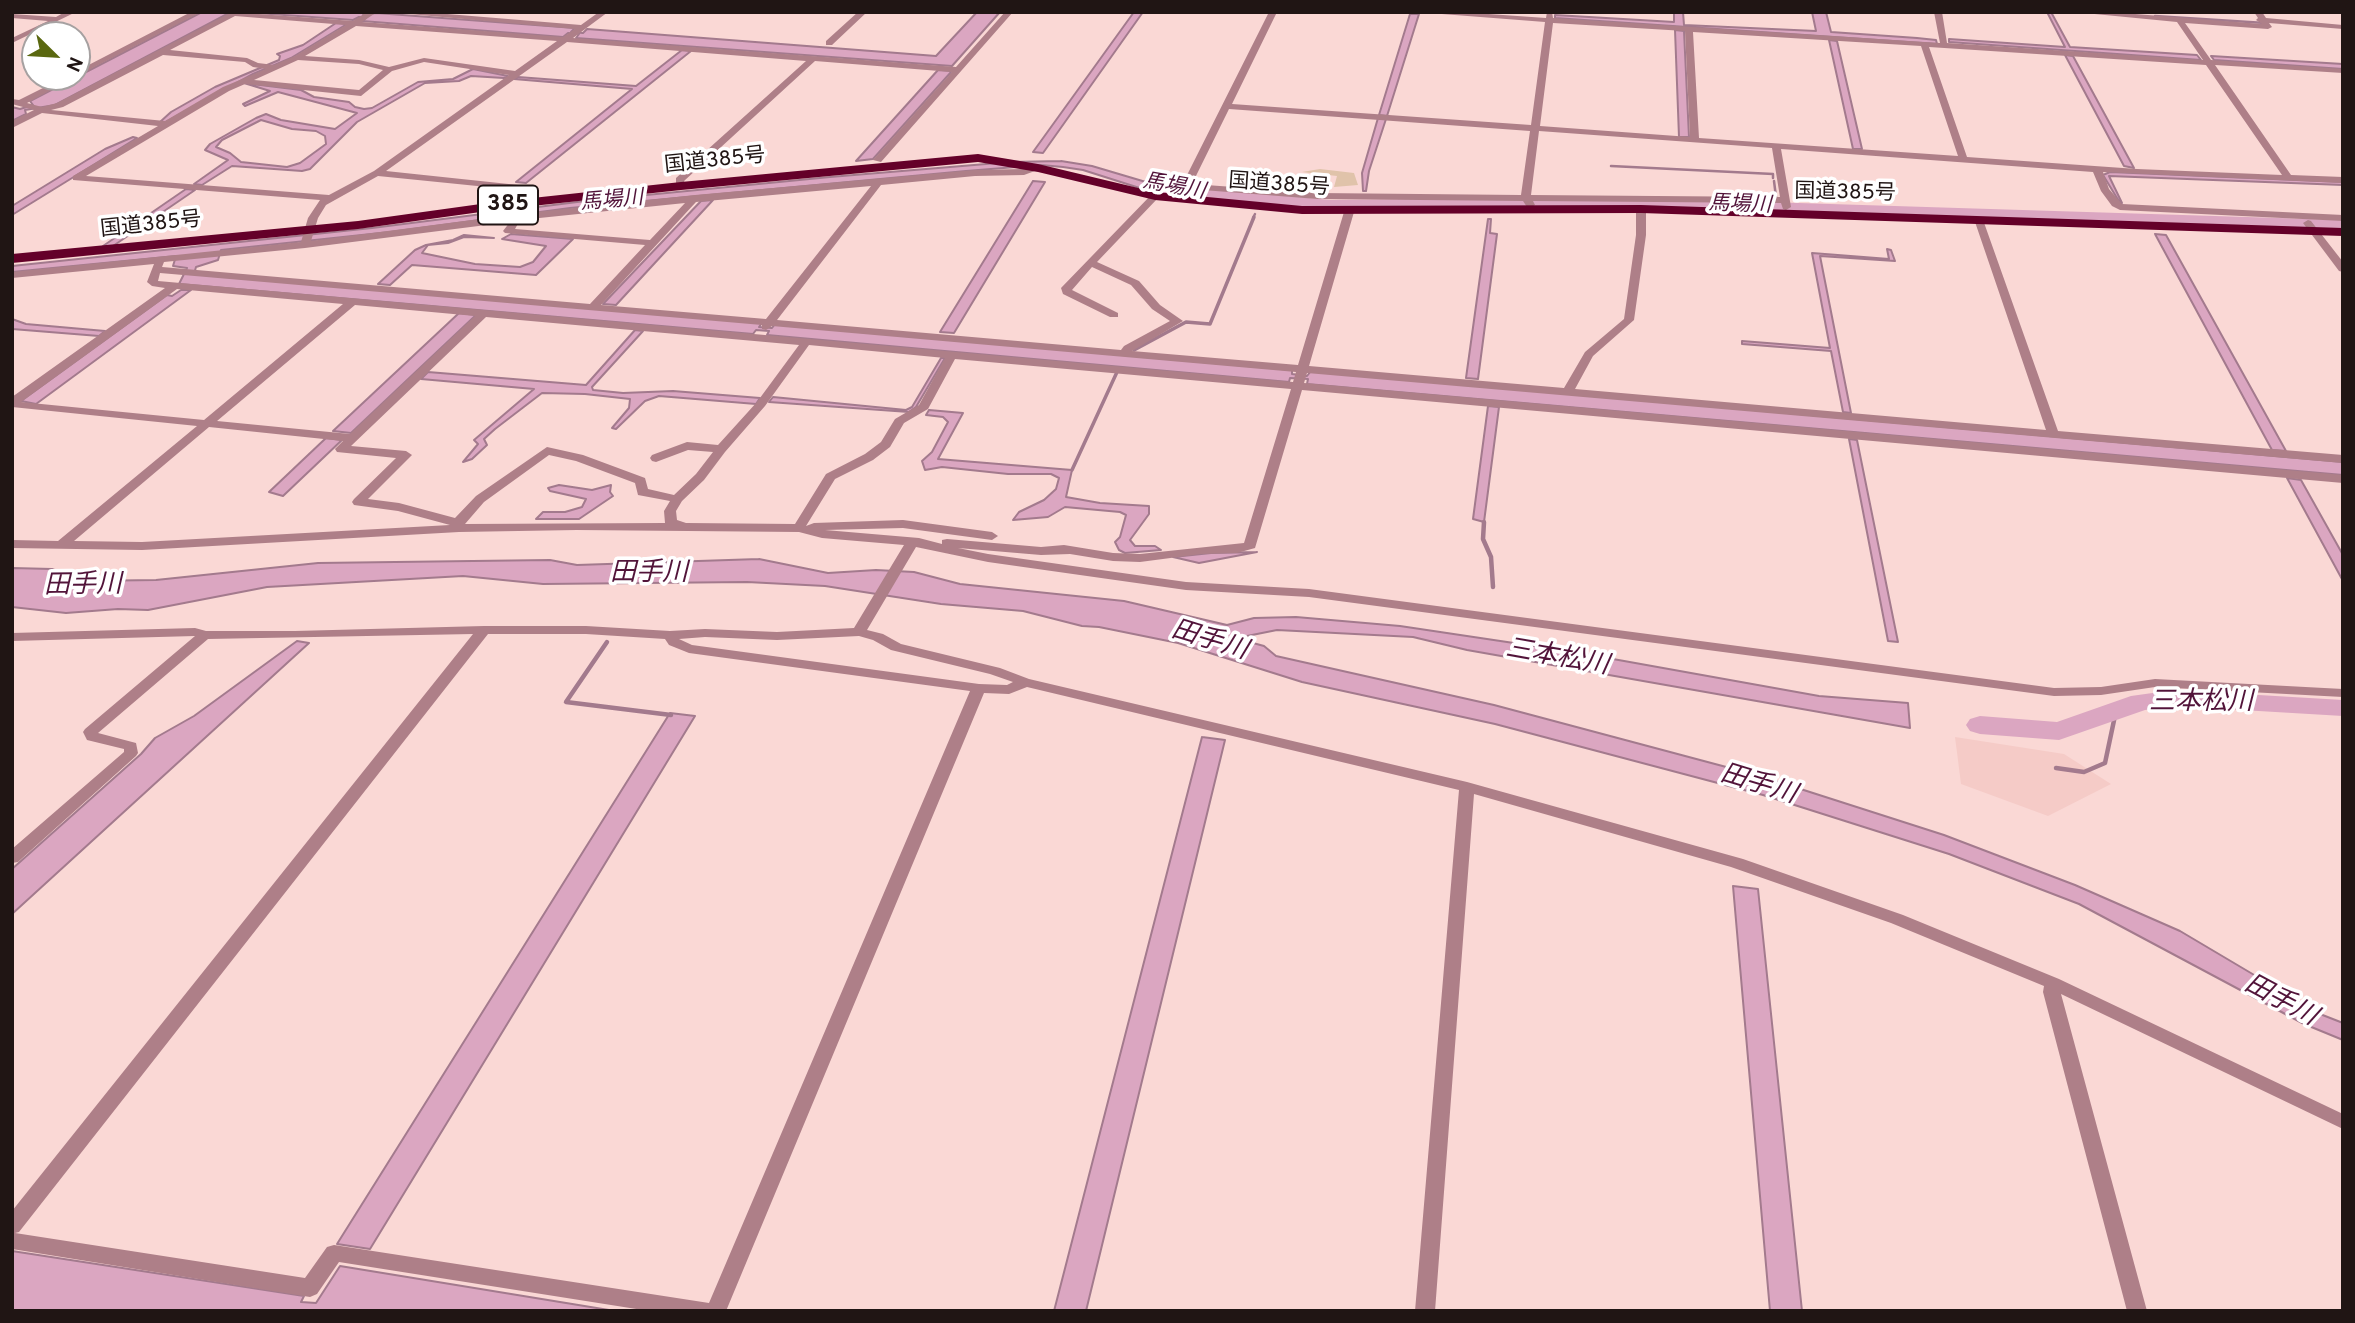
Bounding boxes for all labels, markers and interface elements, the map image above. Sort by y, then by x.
north arrow [21,21,91,91]
text: N [60,53,87,75]
street label: 国道385号 [663,144,767,180]
water label: 馬場川 [1141,170,1207,206]
street label: 国道385号 [1227,170,1331,202]
street label: 国道385号 [1794,181,1896,207]
road number: 385 [478,186,538,224]
water label: 馬場川 [580,187,644,217]
water label: 馬場川 [1708,192,1772,220]
street label: 国道385号 [99,208,203,244]
water label: 田手川 [610,559,688,591]
water label: 田手川 [44,571,122,603]
water label: 田手川 [1167,616,1251,668]
water label: 三本松川 [1503,635,1611,683]
water label: 三本松川 [2149,688,2253,720]
water label: 田手川 [1716,760,1800,812]
water label: 田手川 [2238,970,2322,1034]

